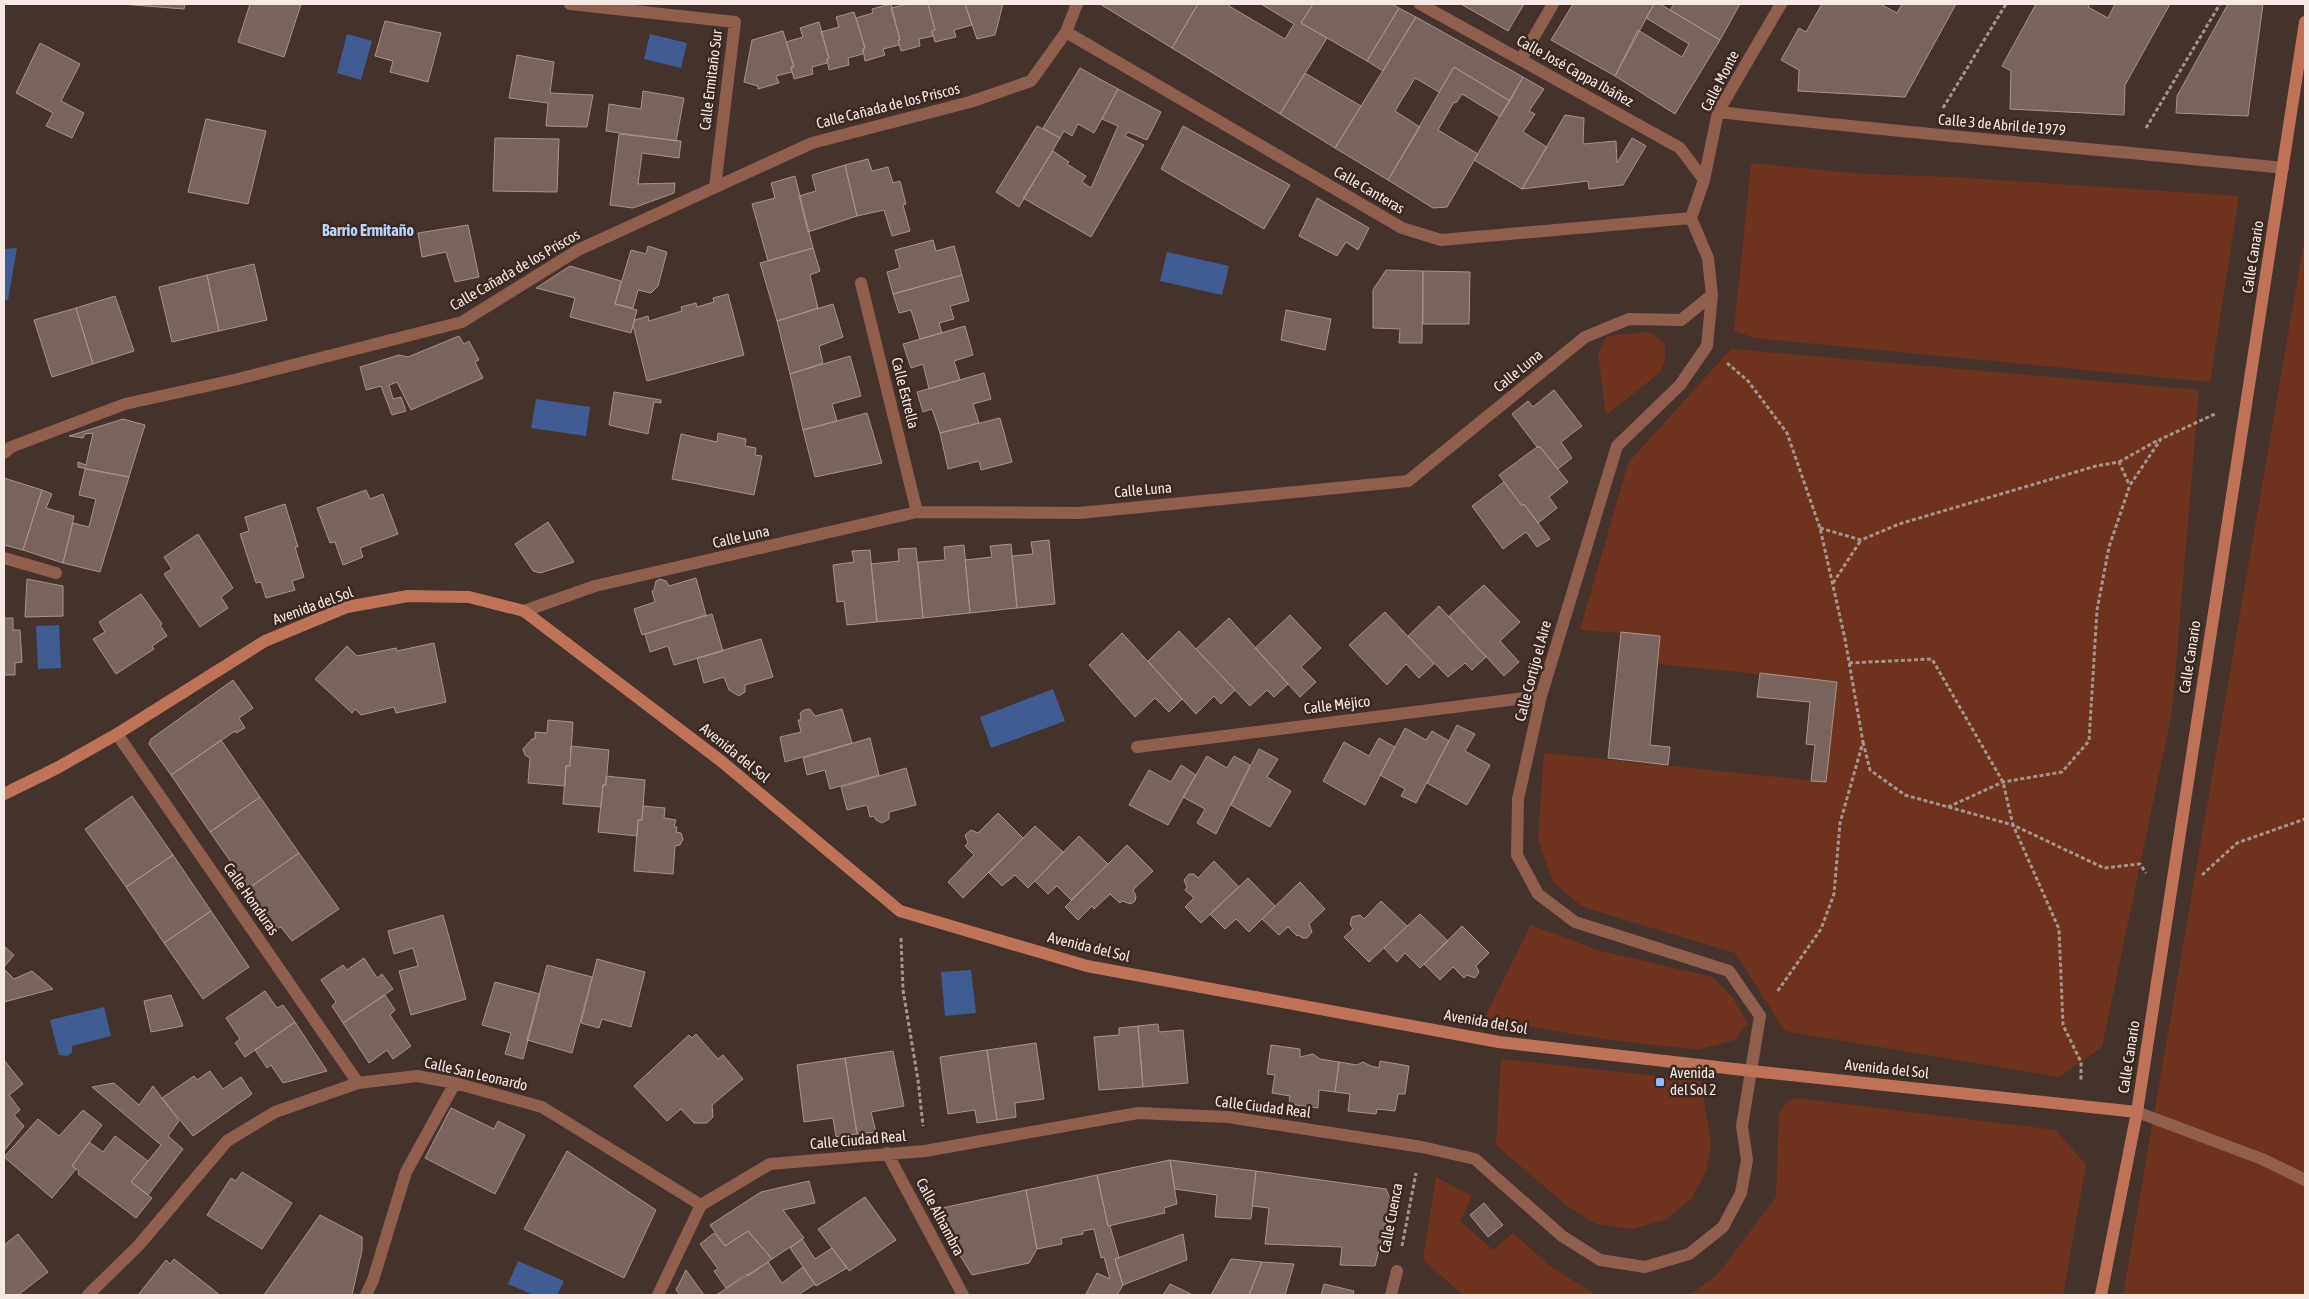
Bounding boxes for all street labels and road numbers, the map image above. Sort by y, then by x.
street label: Calle Ermitaño Sur [696,28,725,131]
street label: Calle José Cappa Ibáñez [1514,31,1637,110]
street label: Calle Monte [1697,47,1742,114]
street label: Calle Cañada de los Priscos [814,79,961,132]
street label: Calle 3 de Abril de 1979 [1938,110,2067,139]
street label: Calle Canteras [1331,163,1408,217]
street label: Calle Canario [2238,219,2267,294]
street label: Calle Cañada de los Priscos [447,225,583,314]
street label: Calle Luna [1490,346,1545,395]
street label: Calle Estrella [888,356,923,430]
street label: Calle Luna [1113,479,1172,500]
street label: Calle Luna [711,522,771,551]
street label: Avenida del Sol [270,583,355,628]
street label: Calle Cortijo el Aire [1511,618,1554,723]
street label: Calle Canario [2175,619,2204,694]
street label: Calle Méjico [1303,692,1371,717]
street label: Avenida del Sol [697,719,773,786]
street label: Calle Honduras [220,859,283,938]
street label: Avenida del Sol [1046,928,1132,965]
street label: Avenida del Sol [1443,1006,1529,1037]
street label: Calle Canario [2114,1019,2143,1094]
street label: Calle San Leonardo [423,1053,529,1094]
street label: Avenida del Sol [1844,1056,1930,1081]
street label: Calle Ciudad Real [1214,1092,1312,1121]
street label: Calle Ciudad Real [809,1127,907,1152]
street label: Calle Alhambra [913,1175,968,1258]
street label: Calle Cuenca [1375,1181,1406,1254]

